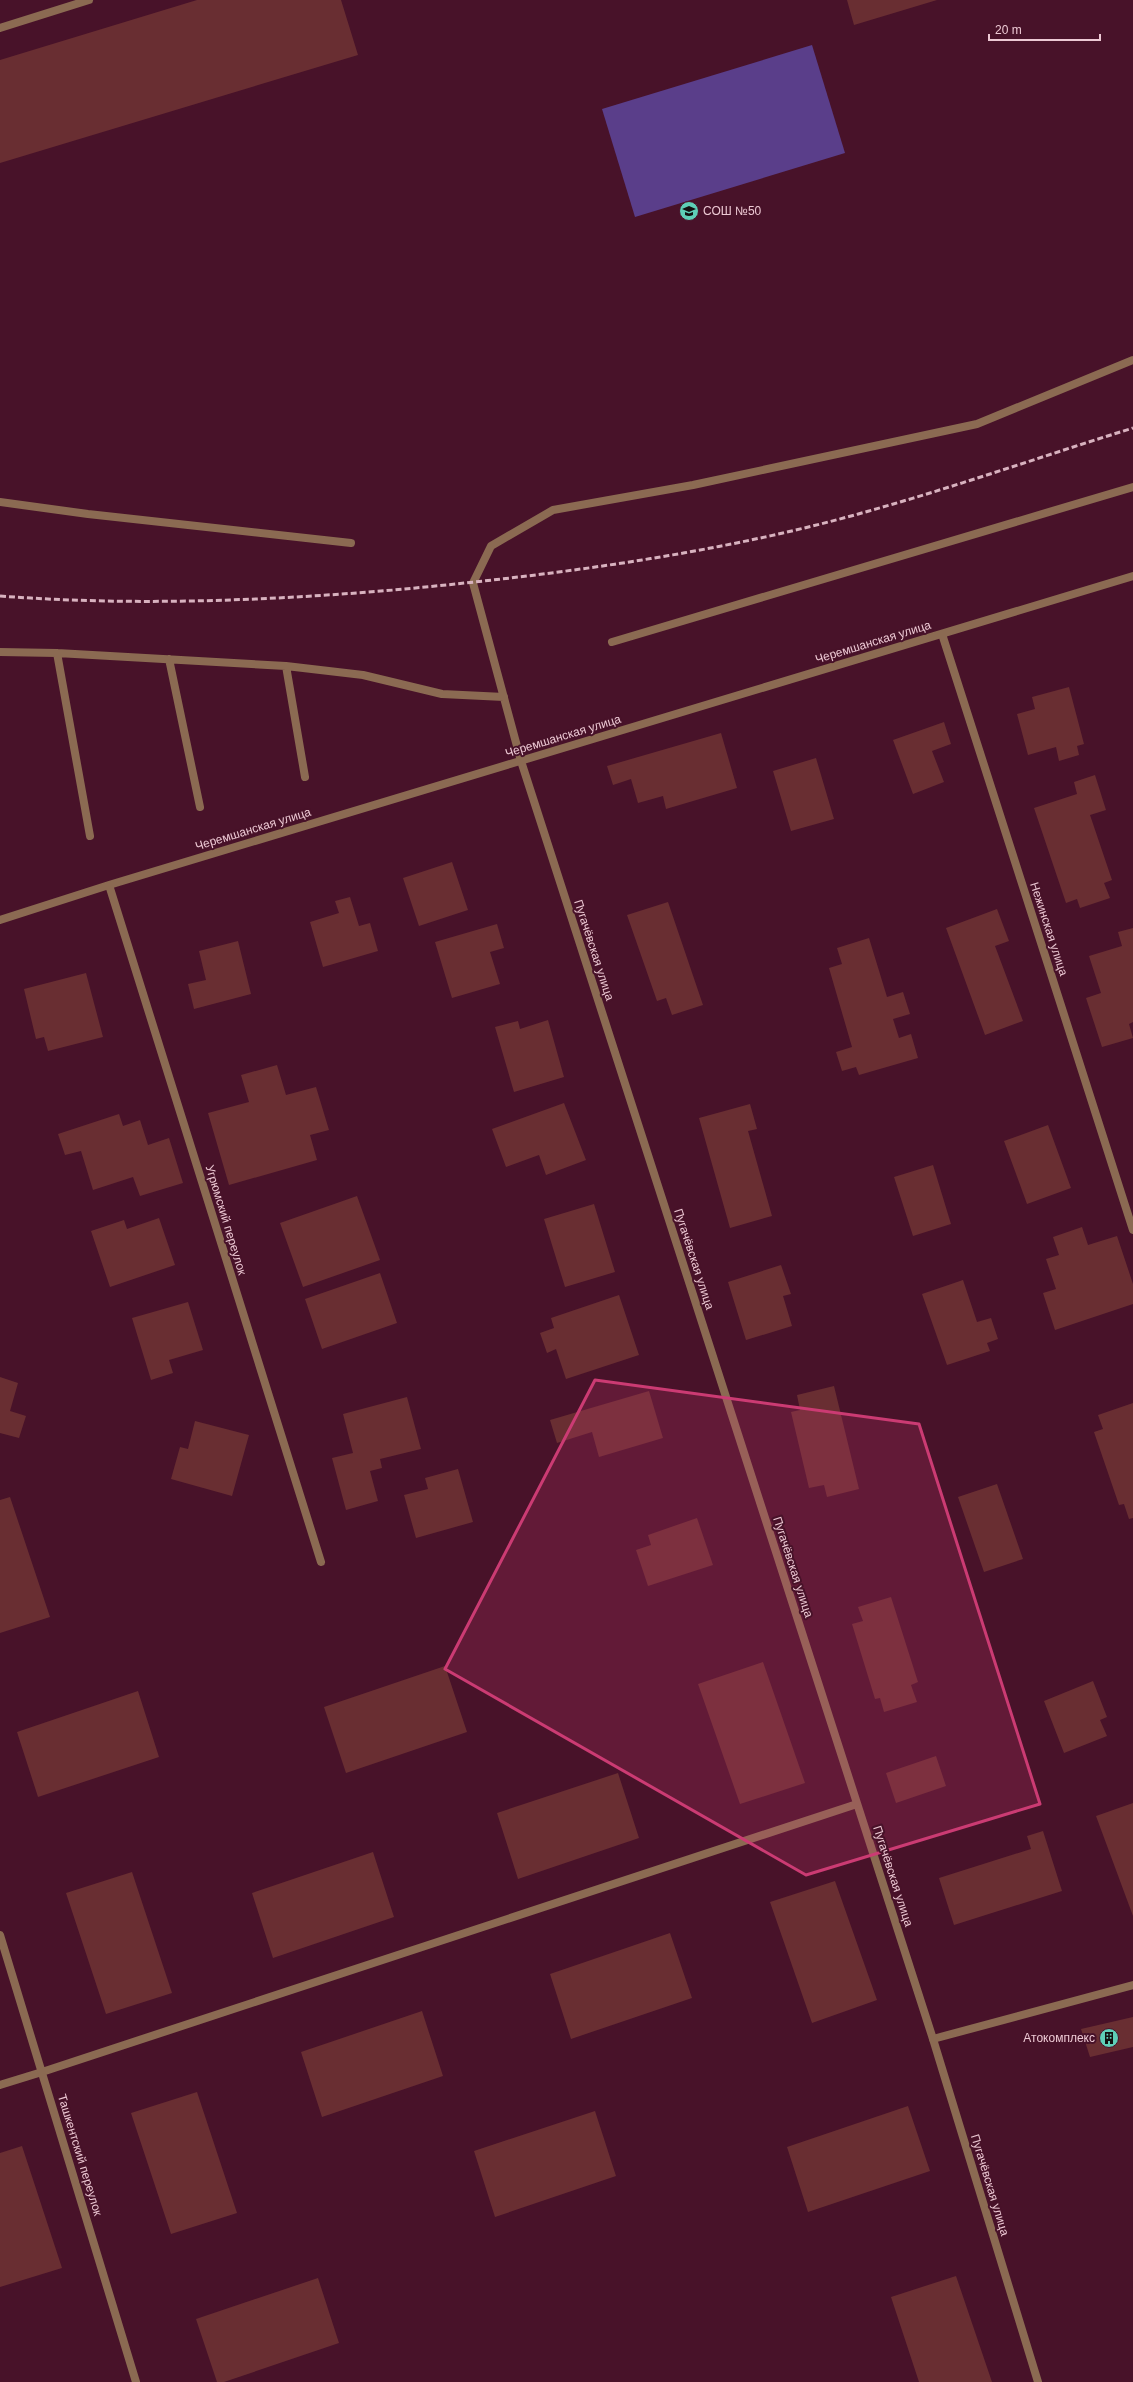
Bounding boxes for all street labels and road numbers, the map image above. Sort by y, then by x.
street label: Черемшанская улица [813,618,933,666]
street label: Черемшанская улица [503,712,623,760]
street label: Черемшанская улица [193,805,313,853]
street label: Нежинская улица [1027,880,1071,978]
street label: Пугачёвская улица [571,898,617,1003]
street label: Угрюмский переулок [203,1163,250,1277]
street label: Пугачёвская улица [671,1207,717,1312]
street label: Пугачёвская улица [770,1515,816,1620]
street label: Пугачёвская улица [870,1824,916,1929]
street label: Ташкентский переулок [55,2093,105,2218]
street label: Пугачёвская улица [968,2133,1012,2238]

